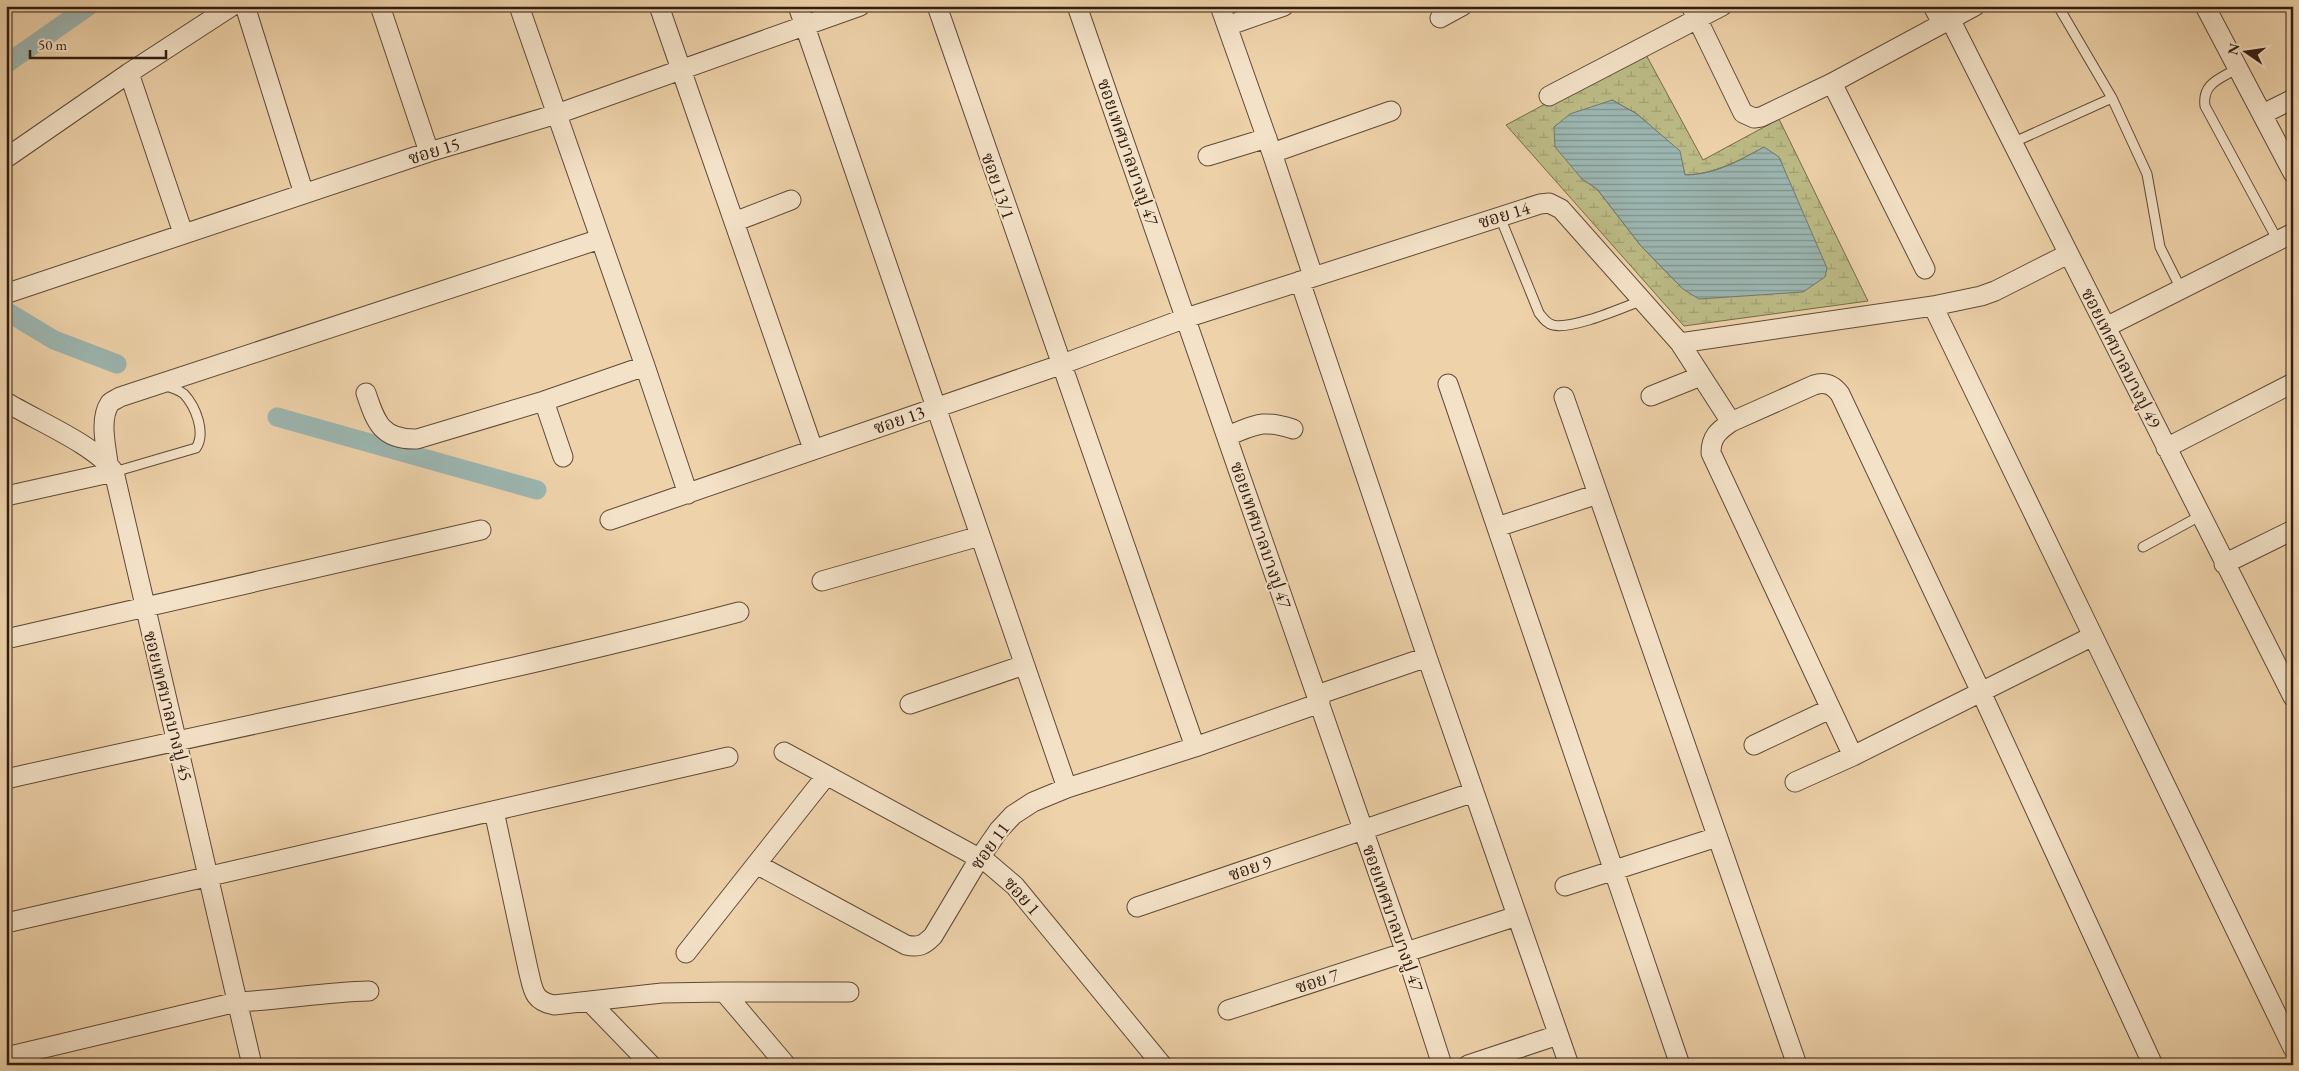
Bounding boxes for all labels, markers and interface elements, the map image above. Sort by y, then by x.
scale bar [30,28,166,60]
north arrow [2222,28,2272,78]
text: 50 m [38,35,67,54]
text: N [2223,41,2244,57]
street label: ซอยเทศบาลบางปู 47 [1093,75,1165,229]
street label: ซอย 15 [405,132,463,169]
street label: ซอย 13/1 [976,150,1021,222]
street label: ซอย 14 [1475,196,1533,233]
street label: ซอยเทศบาลบางปู 49 [2076,284,2167,432]
street label: ซอย 13 [870,400,928,439]
street label: ซอยเทศบาลบางปู 47 [1226,458,1298,612]
street label: ซอยเทศบาลบางปู 45 [139,628,198,783]
street label: ซอย 11 [965,817,1014,874]
street label: ซอยเทศบาลบางปู 47 [1358,841,1430,995]
street label: ซอย 9 [1225,849,1275,886]
street label: ซอย 1 [999,871,1046,920]
street label: ซอย 7 [1292,963,1342,998]

